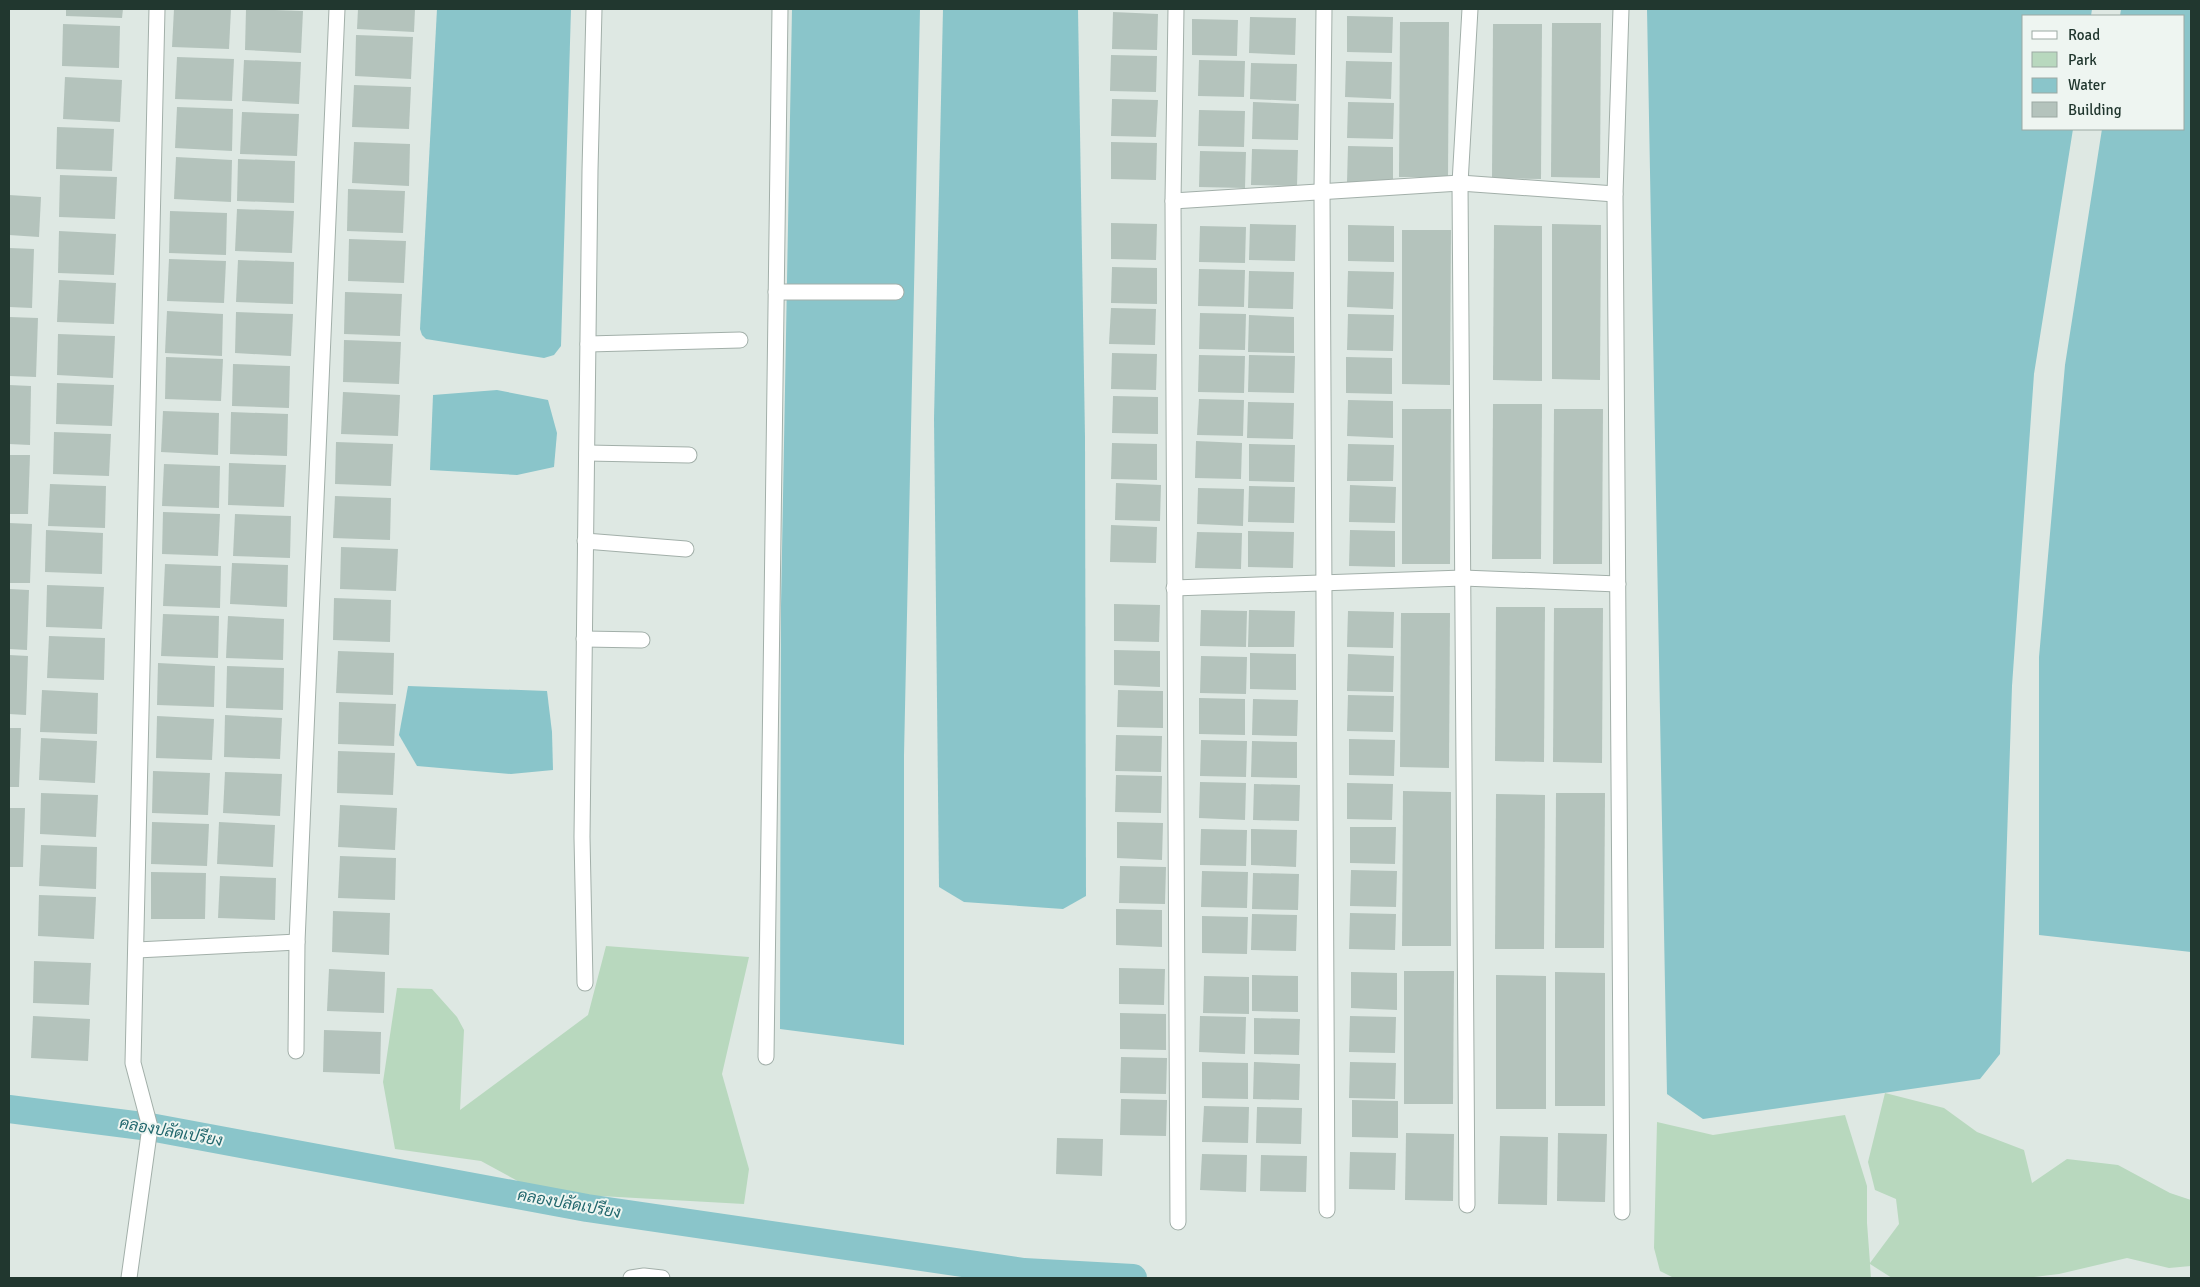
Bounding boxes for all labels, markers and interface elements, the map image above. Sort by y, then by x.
legend [2022,15,2185,130]
text: Road [2068,26,2100,44]
text: Park [2068,51,2097,69]
text: Water [2068,76,2106,94]
text: Building [2068,101,2122,119]
water label: คลองปลัดเปรียง [118,1111,225,1151]
water label: คลองปลัดเปรียง [516,1183,623,1223]

